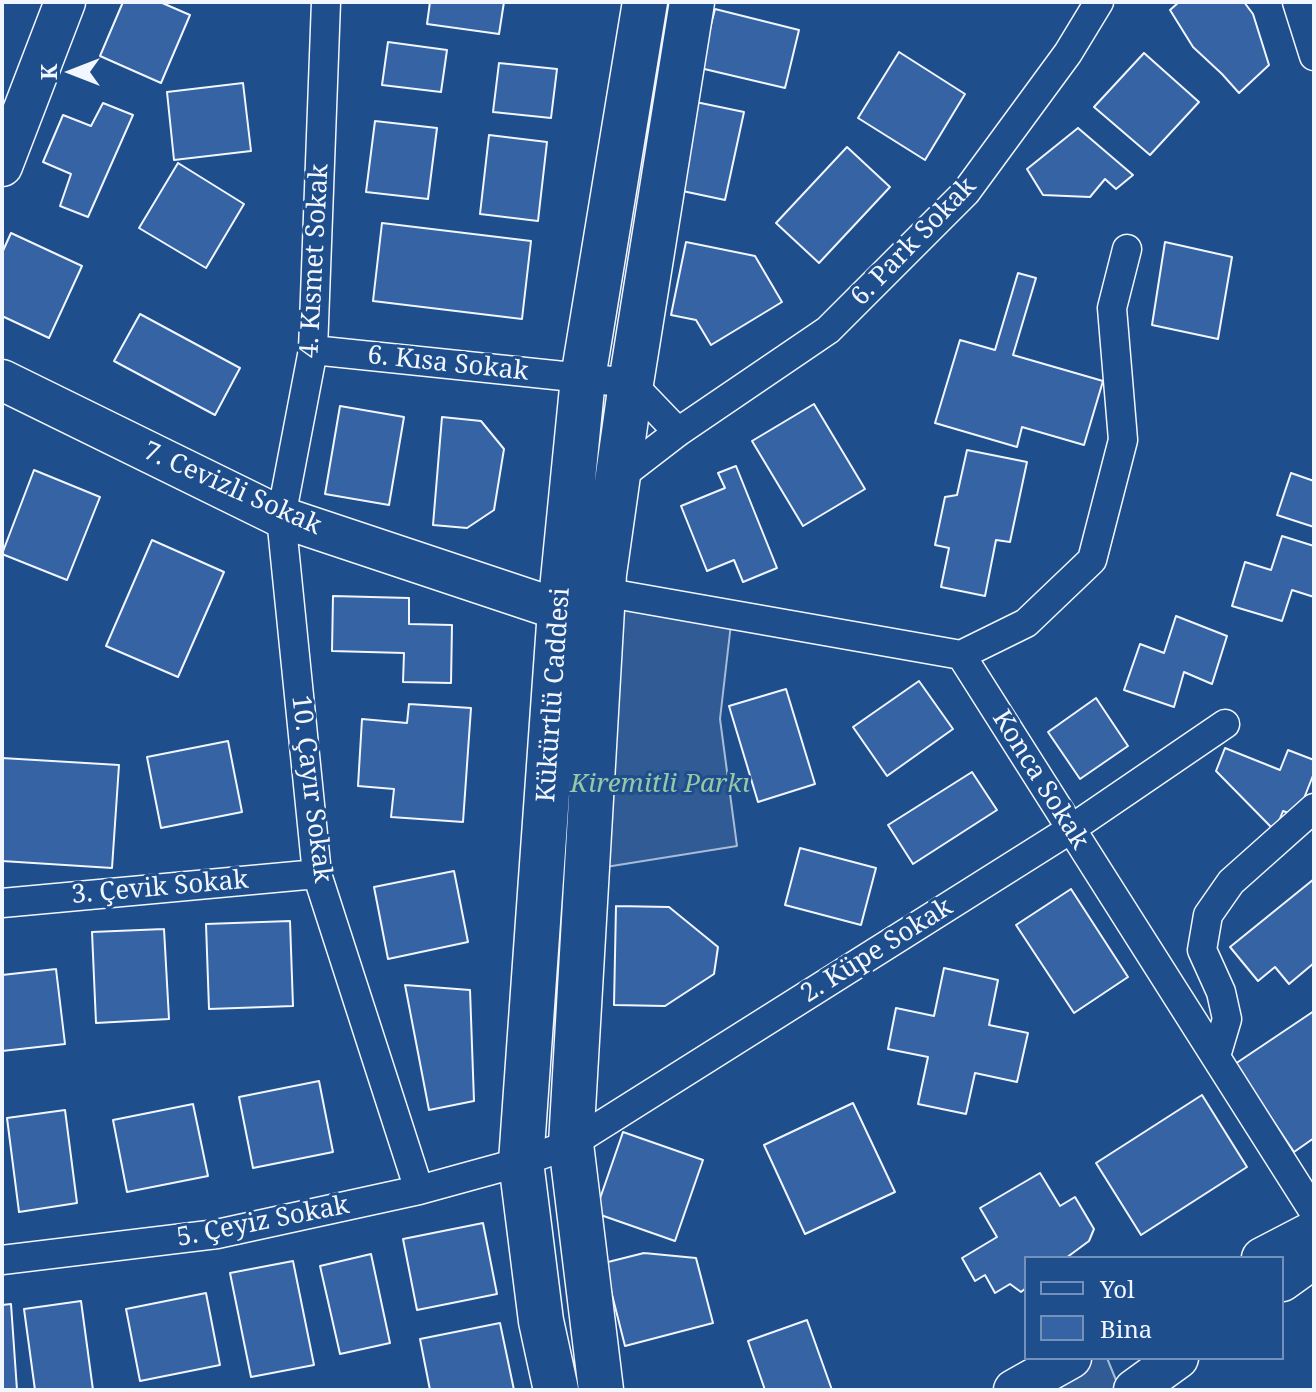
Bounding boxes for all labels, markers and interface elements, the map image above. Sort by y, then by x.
north arrow [32,32,112,112]
text: K [33,64,63,80]
street label: 4. Kısmet Sokak [294,163,336,359]
street label: 6. Park Sokak [845,171,983,313]
street label: 6. Kısa Sokak [366,340,530,388]
street label: 7. Cevizli Sokak [138,436,326,542]
street label: Kükürtlü Caddesi [531,587,577,803]
street label: 10. Çayır Sokak [284,693,338,885]
street label: Konca Sokak [985,705,1095,855]
park label: Kiremitli Parkı [570,769,750,801]
street label: 3. Çevik Sokak [70,865,250,911]
street label: 2. Küpe Sokak [795,892,959,1010]
street label: 5. Çeyiz Sokak [174,1190,352,1254]
legend [1024,1256,1284,1360]
text: Yol [1100,1272,1135,1305]
text: Bina [1100,1312,1152,1345]

